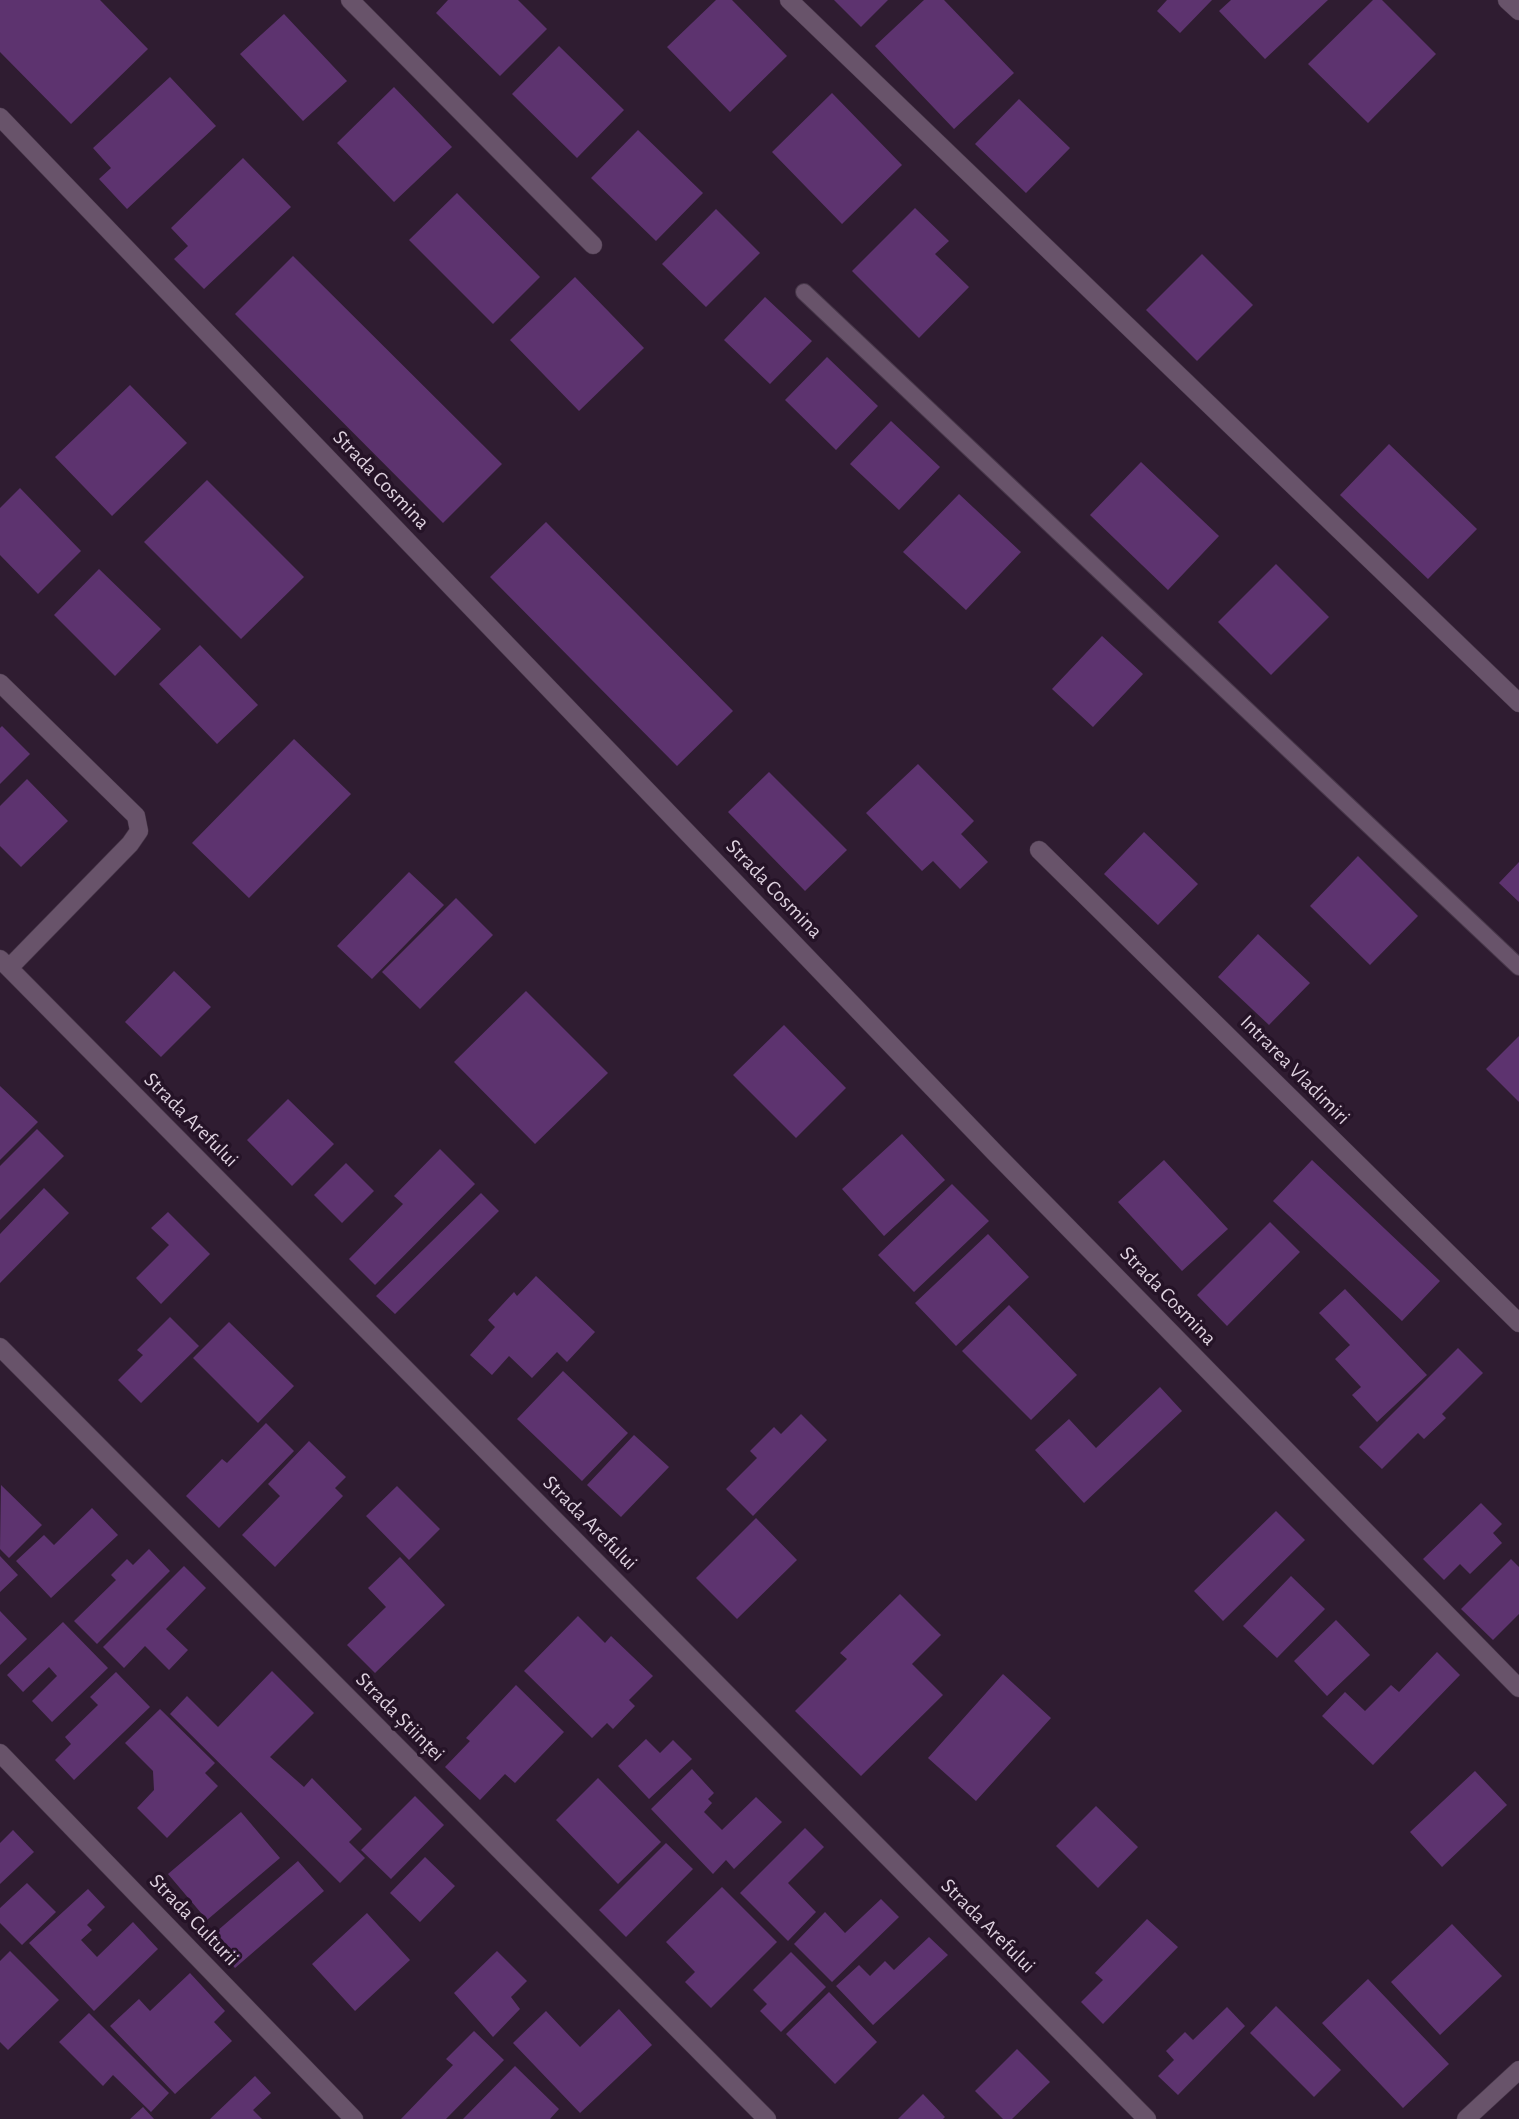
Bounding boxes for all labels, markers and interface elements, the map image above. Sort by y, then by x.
street label: Strada Cosmina [328,425,434,535]
street label: Strada Cosmina [721,834,827,944]
street label: Intrarea Vladimiri [1235,1010,1355,1130]
street label: Strada Arefului [138,1067,244,1173]
street label: Strada Cosmina [1115,1241,1221,1351]
street label: Strada Arefului [537,1470,643,1576]
street label: Strada Științei [350,1667,450,1767]
street label: Strada Culturii [144,1869,244,1971]
street label: Strada Arefului [935,1873,1041,1979]

